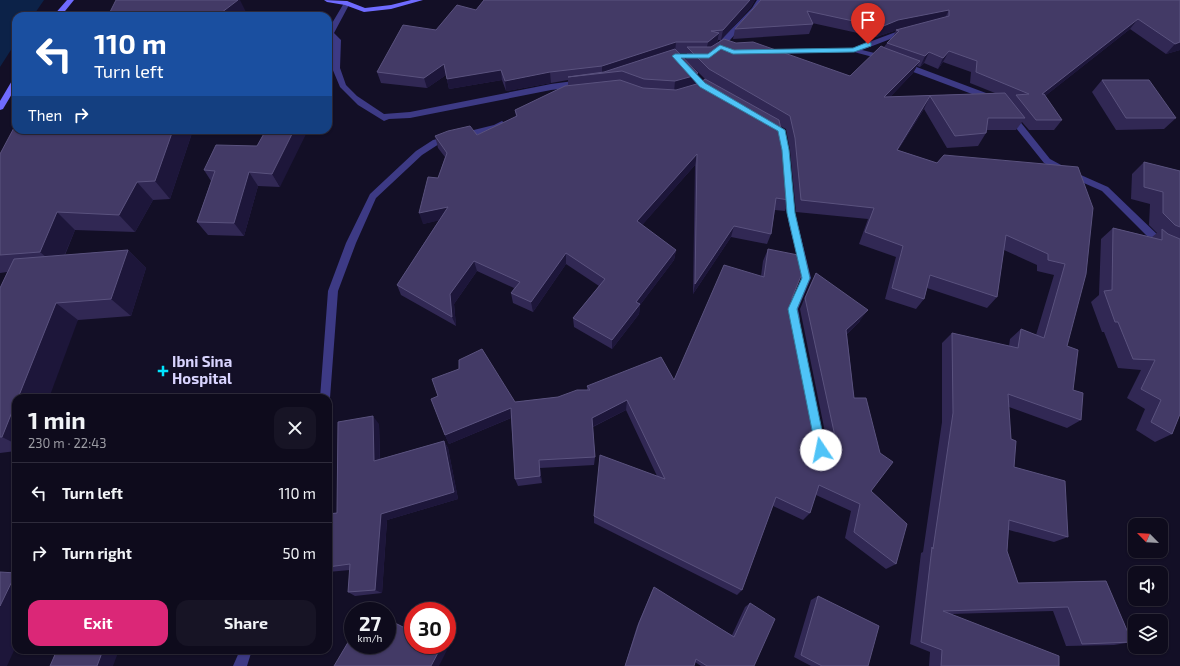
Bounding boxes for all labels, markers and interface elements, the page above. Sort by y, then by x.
pin [851,3,885,44]
icon: arrive [857,9,879,31]
text: 110 m [94,26,167,60]
icon: left [28,28,80,80]
text: Turn left [94,60,164,82]
icon: right [70,104,92,126]
text: Then [28,106,62,124]
place label: Ibni Sina Hospital [172,352,232,387]
marker: Ibni Sina Hospital [157,365,169,377]
text: 1 min [28,405,86,434]
button: close [274,407,316,449]
position arrow [800,429,842,471]
text: 230 m · 22:43 [28,435,106,451]
icon: left [28,482,50,504]
text: Turn left [62,484,123,502]
text: 110 m [279,484,316,502]
north arrow [1128,518,1168,558]
map controls [1128,518,1168,654]
icon: right [28,542,50,564]
text: Turn right [62,544,132,562]
text: 50 m [282,544,316,562]
button: sound [1128,566,1168,606]
button: Exit [28,600,168,646]
button: Share [176,600,316,646]
speed limit sign: 30 [404,602,456,654]
text: 27 [359,611,381,635]
button: layers [1128,614,1168,654]
text: km/h [358,632,382,644]

